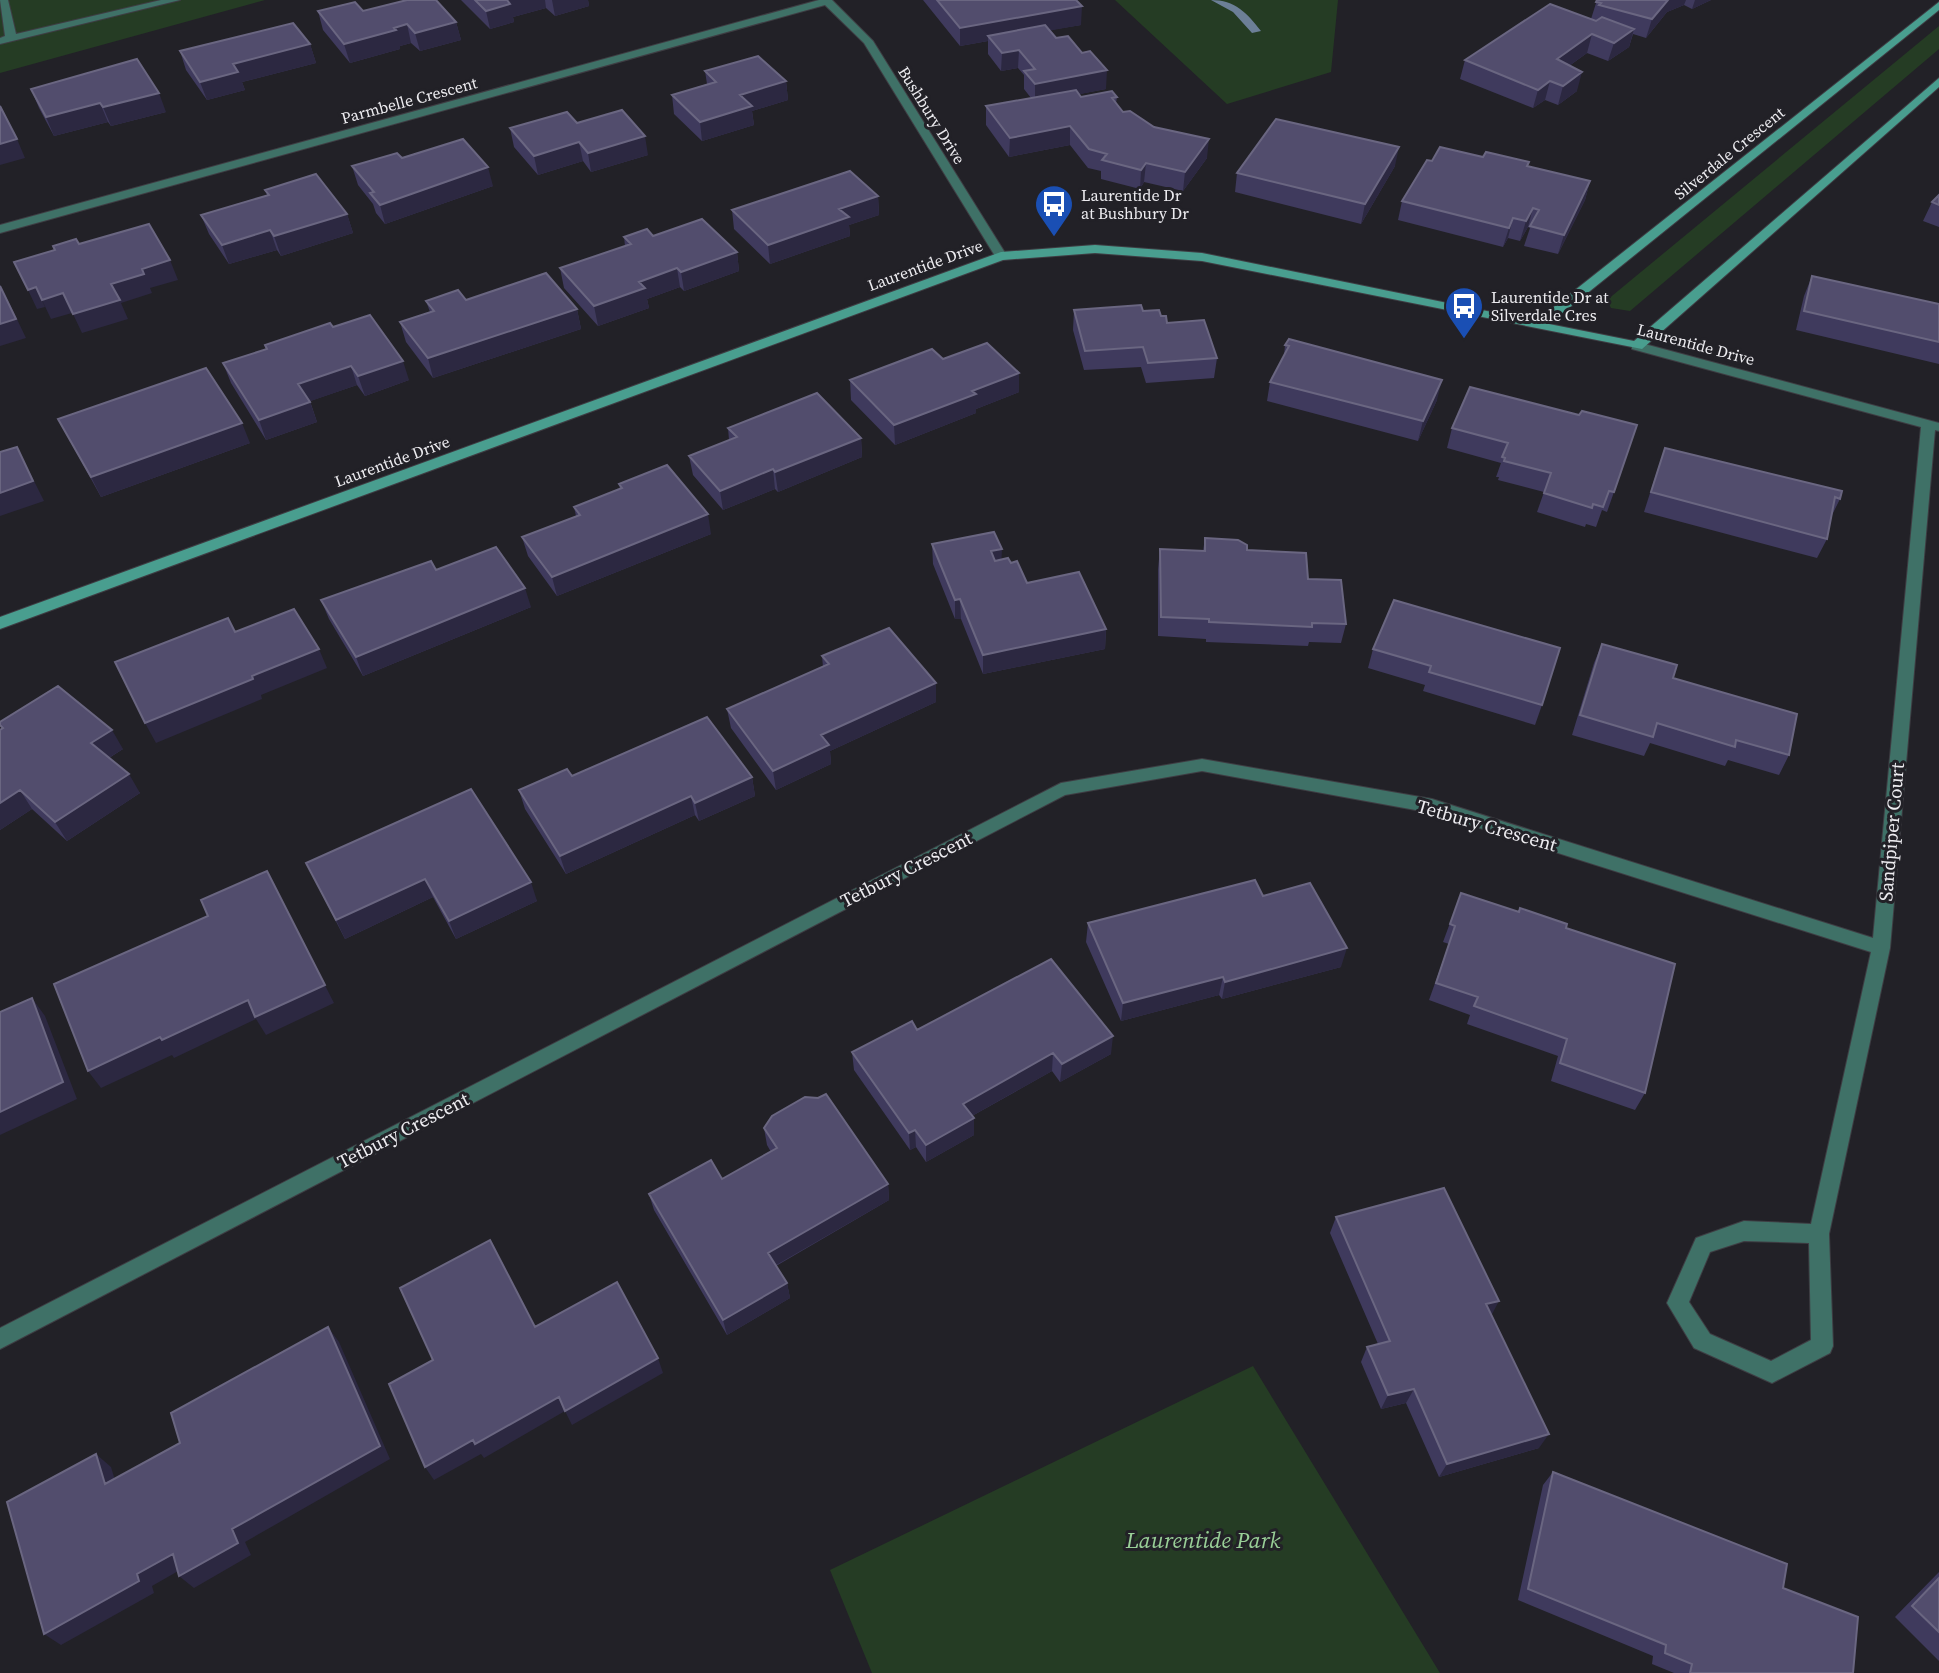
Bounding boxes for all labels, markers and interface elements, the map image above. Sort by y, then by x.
street label: Bushbury Drive [893,62,971,168]
street label: Parmbelle Crescent [339,71,480,129]
street label: Silverdale Crescent [1669,101,1790,204]
bus stop icon: Laurentide Dr at Bushbury Dr [1033,183,1075,238]
place label: Laurentide Dr at Bushbury Dr [1081,184,1189,224]
street label: Laurentide Drive [864,234,986,296]
bus stop icon: Laurentide Dr at Silverdale Cres [1443,285,1485,340]
place label: Laurentide Dr at Silverdale Cres [1491,286,1609,326]
street label: Laurentide Drive [1635,318,1757,370]
street label: Laurentide Drive [331,430,453,492]
street label: Sandpiper Court [1872,761,1910,902]
street label: Tetbury Crescent [1414,793,1561,858]
street label: Tetbury Crescent [836,824,977,913]
street label: Tetbury Crescent [333,1085,474,1174]
park label: Laurentide Park [1125,1524,1280,1556]

